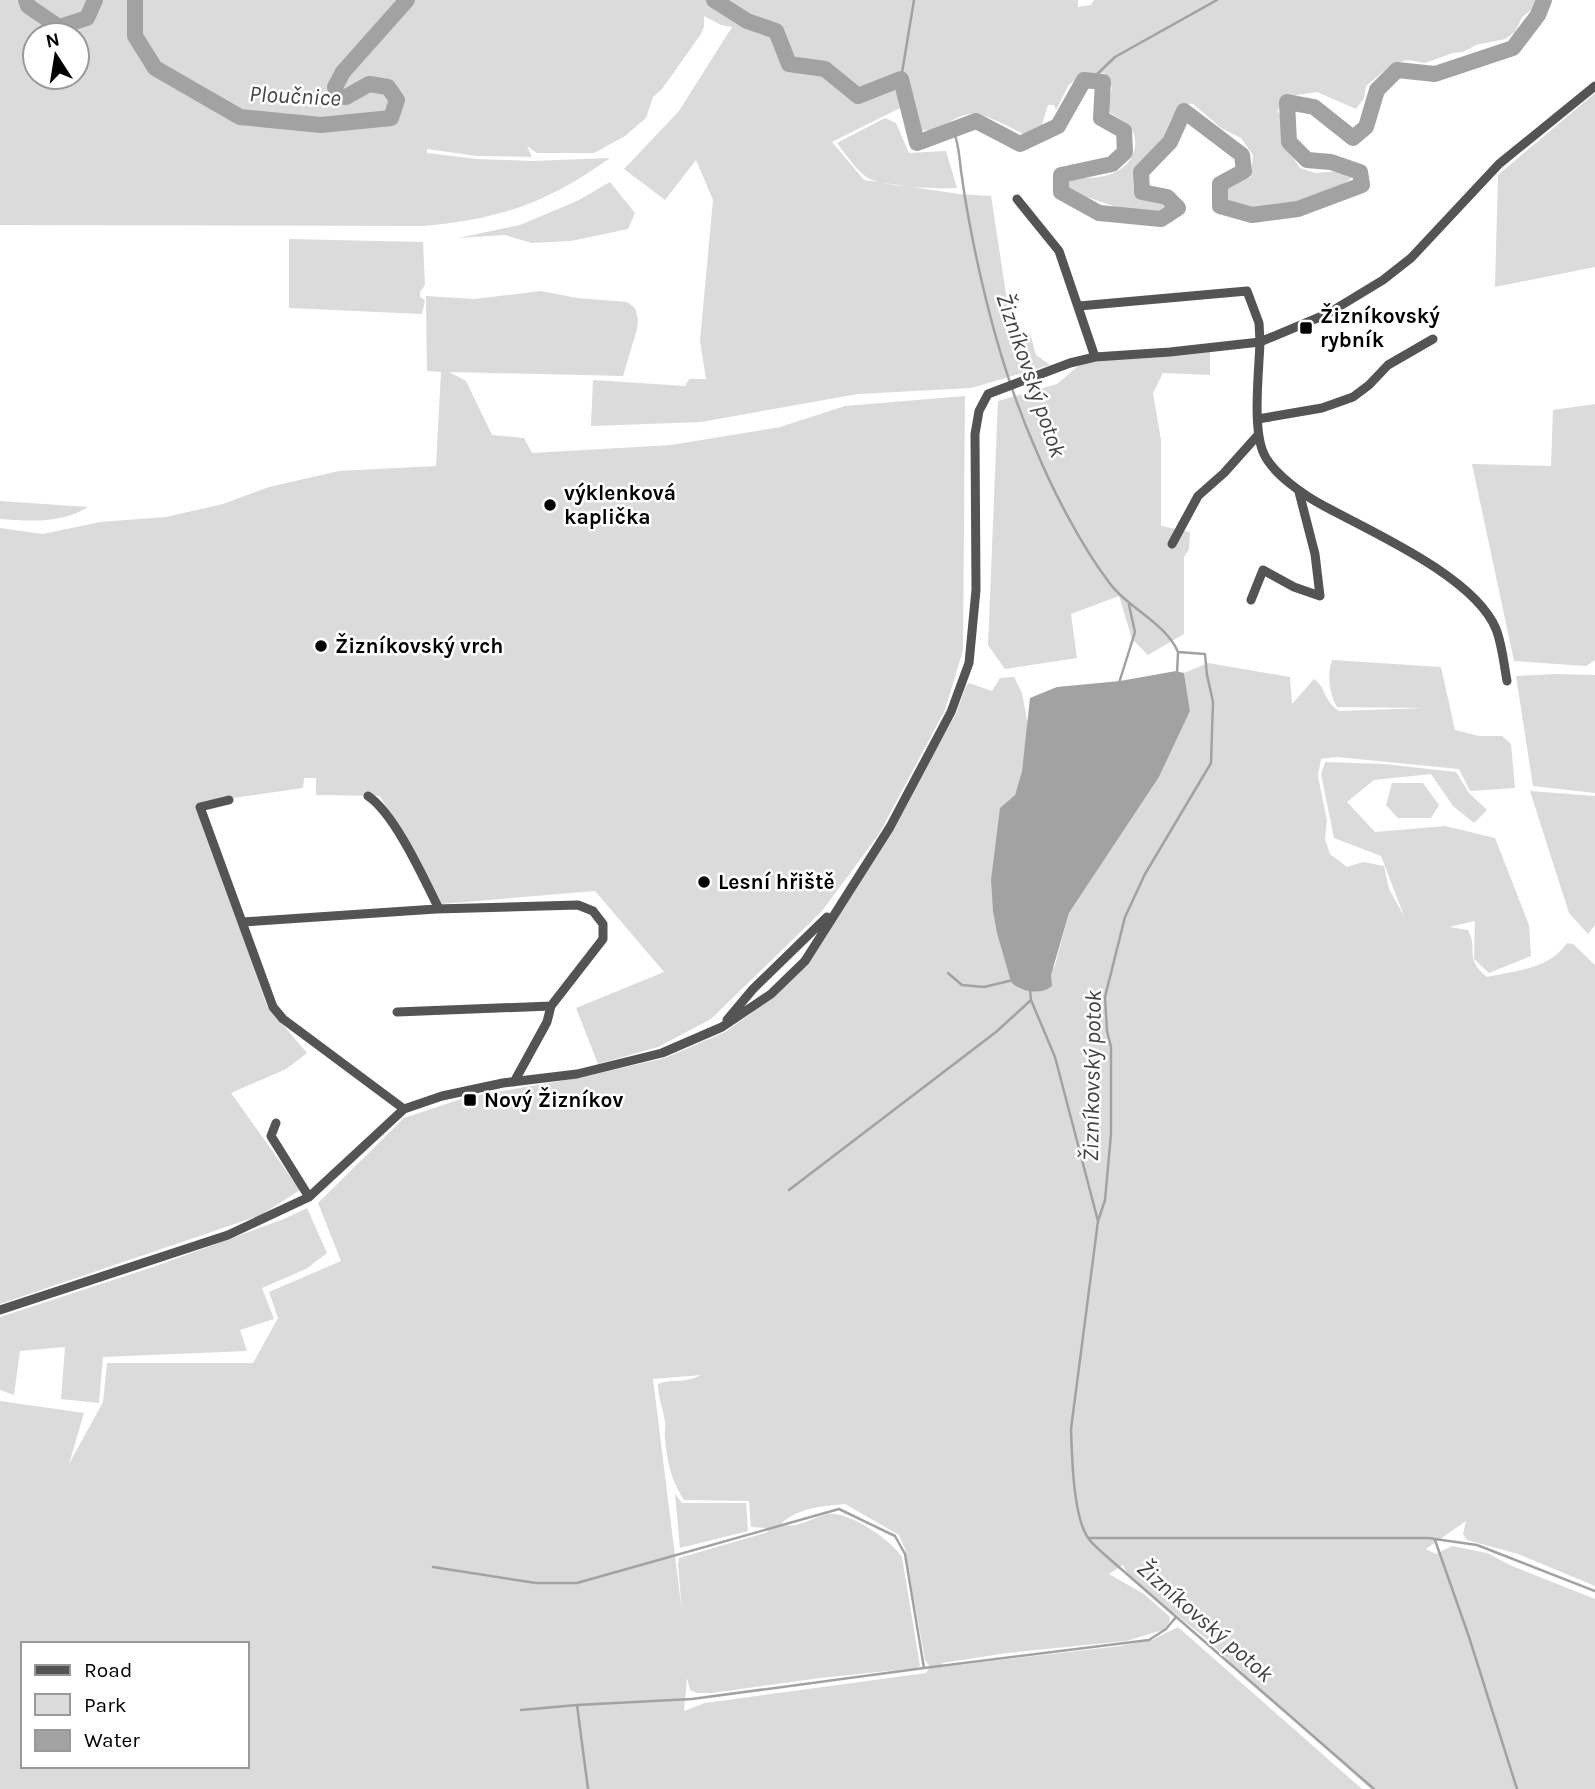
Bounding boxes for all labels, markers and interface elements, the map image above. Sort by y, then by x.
north arrow [21,21,91,91]
text: N [44,28,62,53]
water label: Ploučnice [248,80,342,112]
water label: Žizníkovský potok [990,289,1072,461]
place label: Žizníkovský rybník [1320,302,1440,352]
marker: Žizníkovský rybník [1298,320,1314,336]
place label: výklenková kaplička [564,481,676,529]
marker: výklenková kaplička [542,497,558,513]
place label: Žizníkovský vrch [335,632,503,658]
marker: Žizníkovský vrch [313,638,329,654]
place label: Lesní hřiště [718,870,835,894]
marker: Lesní hřiště [696,874,712,890]
water label: Žizníkovský potok [1077,990,1107,1162]
place label: Nový Žizníkov [484,1086,623,1112]
marker: Nový Žizníkov [462,1092,478,1108]
water label: Žizníkovský potok [1131,1554,1279,1688]
legend [21,1642,248,1768]
text: Road [84,1658,132,1682]
text: Park [84,1693,127,1717]
text: Water [84,1728,140,1752]

